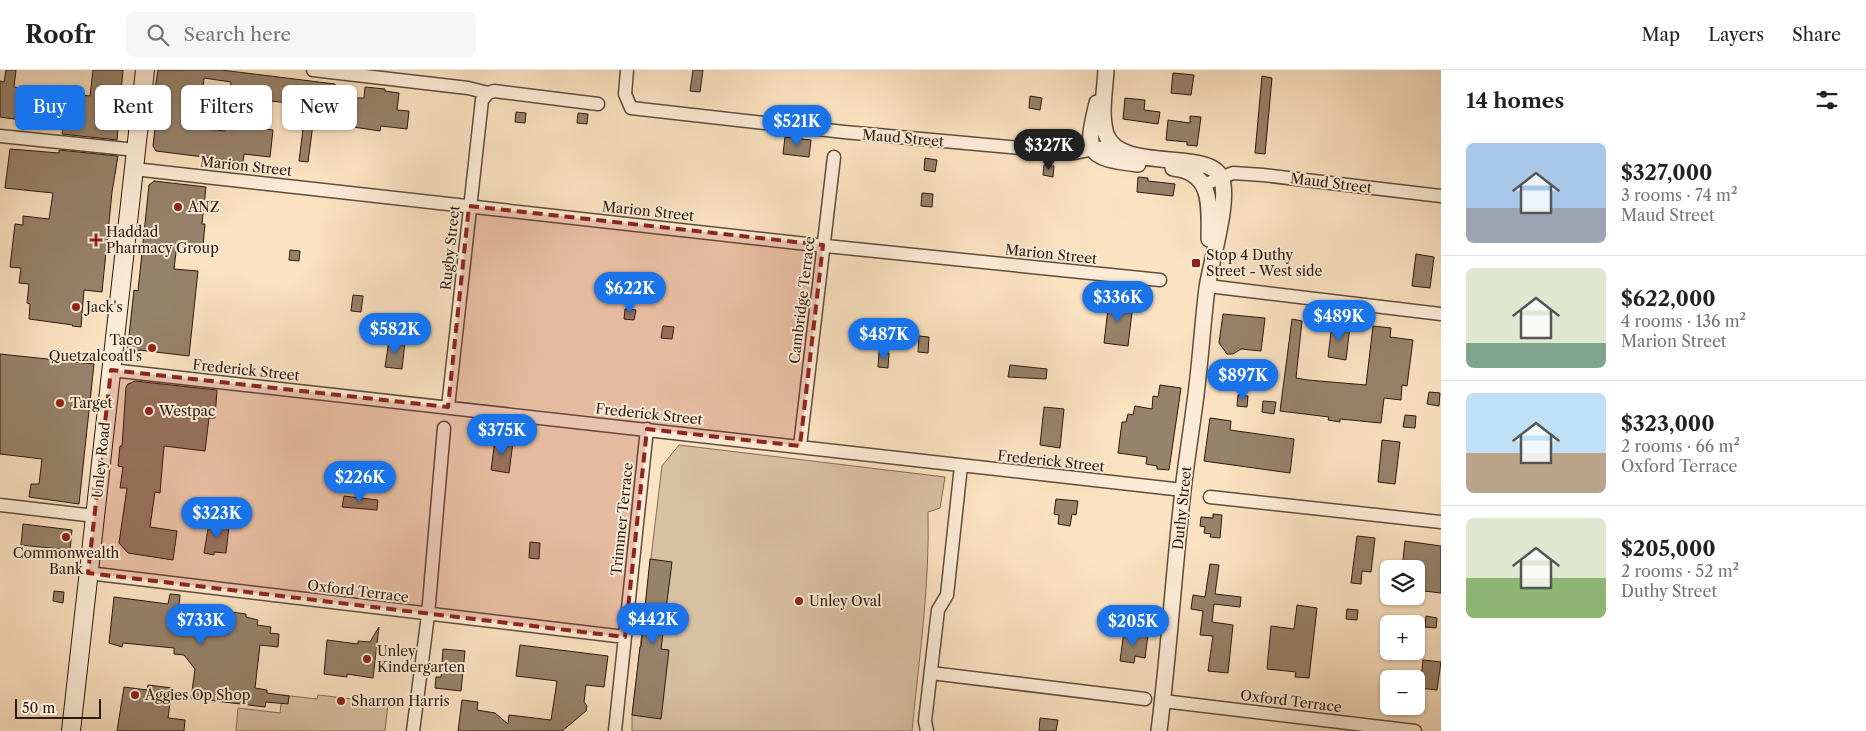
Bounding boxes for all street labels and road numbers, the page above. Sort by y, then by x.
street label: Maud Street [861,125,945,151]
street label: Marion Street [199,152,293,180]
street label: Maud Street [1289,169,1373,197]
street label: Marion Street [601,197,695,225]
street label: Rugby Street [437,205,463,291]
street label: Cambridge Terrace [785,235,819,365]
street label: Marion Street [1004,240,1098,268]
street label: Frederick Street [192,355,301,385]
street label: Frederick Street [595,399,704,429]
street label: Unley Road [88,420,114,499]
street label: Frederick Street [997,446,1106,476]
street label: Trimmer Terrace [607,461,637,577]
street label: Duthy Street [1169,465,1195,551]
street label: Oxford Terrace [306,576,410,606]
street label: Oxford Terrace [1239,686,1343,716]

